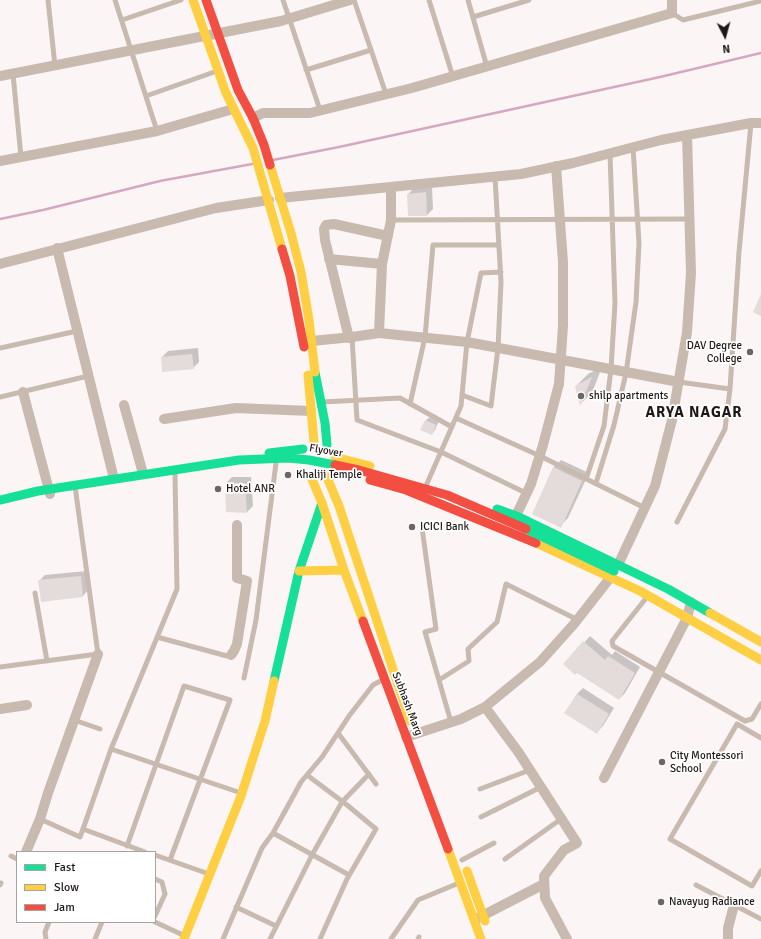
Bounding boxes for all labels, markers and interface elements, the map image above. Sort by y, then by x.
north arrow [705,16,745,56]
text: N [722,42,731,55]
place label: DAV Degree College [687,339,742,365]
marker: DAV Degree College [745,347,755,357]
place label: shilp apartments [589,389,668,403]
marker: shilp apartments [576,391,586,401]
district label: ARYA NAGAR [645,404,743,422]
street label: Flyover [308,442,344,460]
place label: Khaliji Temple [296,468,362,482]
marker: Khaliji Temple [283,470,293,480]
place label: Hotel ANR [226,482,275,496]
marker: Hotel ANR [213,484,223,494]
place label: ICICI Bank [420,520,469,534]
marker: ICICI Bank [407,522,417,532]
street label: Subhash Marg [389,670,425,738]
place label: City Montessori School [670,749,743,775]
marker: City Montessori School [657,757,667,767]
legend [16,851,156,923]
text: Fast [54,860,75,875]
text: Slow [54,880,79,895]
place label: Navayug Radiance [669,895,755,909]
marker: Navayug Radiance [656,897,666,907]
text: Jam [54,900,75,915]

